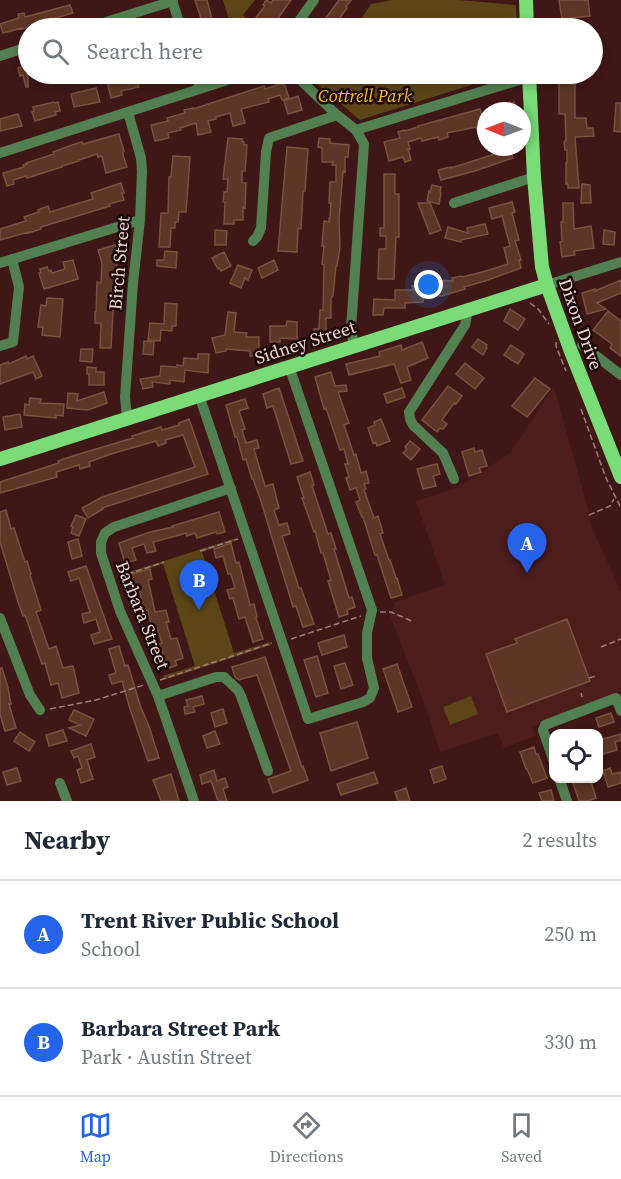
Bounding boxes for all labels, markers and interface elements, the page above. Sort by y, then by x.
search box [18,18,603,84]
icon: search [39,35,72,68]
text: Search here [87,36,203,66]
park label: Cottrell Park [318,83,413,108]
north arrow [477,102,531,156]
street label: Birch Street [102,215,136,311]
your location [414,270,443,299]
street label: Dixon Drive [553,275,609,373]
street label: Sidney Street [251,314,359,370]
pin: A [508,524,546,573]
street label: Barbara Street [110,557,176,673]
pin: B [180,560,218,610]
map controls [549,729,603,783]
button: locate [549,729,603,783]
text: Nearby [24,822,110,858]
text: 2 results [522,826,597,854]
text: Trent River Public School [81,905,339,935]
text: A [37,920,50,948]
text: 250 m [544,920,597,948]
text: School [81,935,141,963]
text: Barbara Street Park [81,1013,280,1043]
text: B [37,1028,50,1056]
text: 330 m [544,1028,597,1056]
text: Park · Austin Street [81,1043,252,1071]
tab: Map [79,1109,112,1167]
tab: Directions [269,1109,344,1167]
tab: Saved [501,1109,542,1167]

